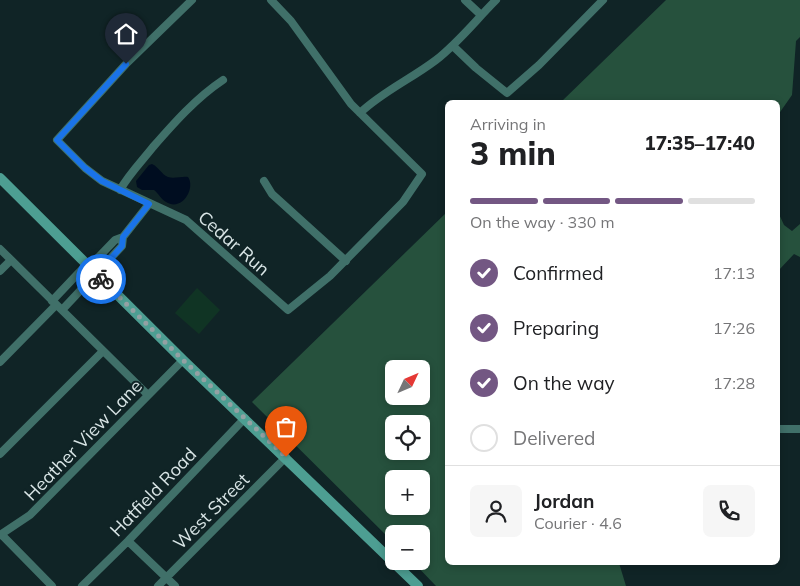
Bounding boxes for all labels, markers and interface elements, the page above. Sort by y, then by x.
pin [105,13,147,64]
icon: home [112,20,140,48]
text: Arriving in [470,114,546,134]
text: 17:35–17:40 [644,131,755,155]
text: 3 min [470,133,556,173]
street label: Cedar Run [193,206,275,280]
text: On the way · 330 m [470,212,615,232]
courier [76,254,126,304]
icon: check [470,259,498,287]
text: Confirmed [513,261,604,285]
text: 17:13 [713,263,755,283]
icon: bike [87,265,115,293]
icon: check [470,314,498,342]
text: Preparing [513,316,599,340]
text: 17:26 [713,318,755,338]
north arrow [385,360,430,405]
map controls [385,360,430,570]
icon: check [470,369,498,397]
text: On the way [513,371,615,395]
text: 17:28 [713,373,755,393]
street label: Heather View Lane [19,374,147,506]
pin [265,406,307,457]
icon: bag [272,413,300,441]
button: locate [385,415,430,460]
text: Delivered [513,426,595,450]
street label: Hatfield Road [105,443,201,541]
street label: West Street [168,468,254,554]
button: + [385,470,430,515]
button: person [470,485,522,537]
button: phone [703,485,755,537]
text: Jordan [534,489,594,513]
text: Courier · 4.6 [534,513,622,533]
button: − [385,525,430,570]

